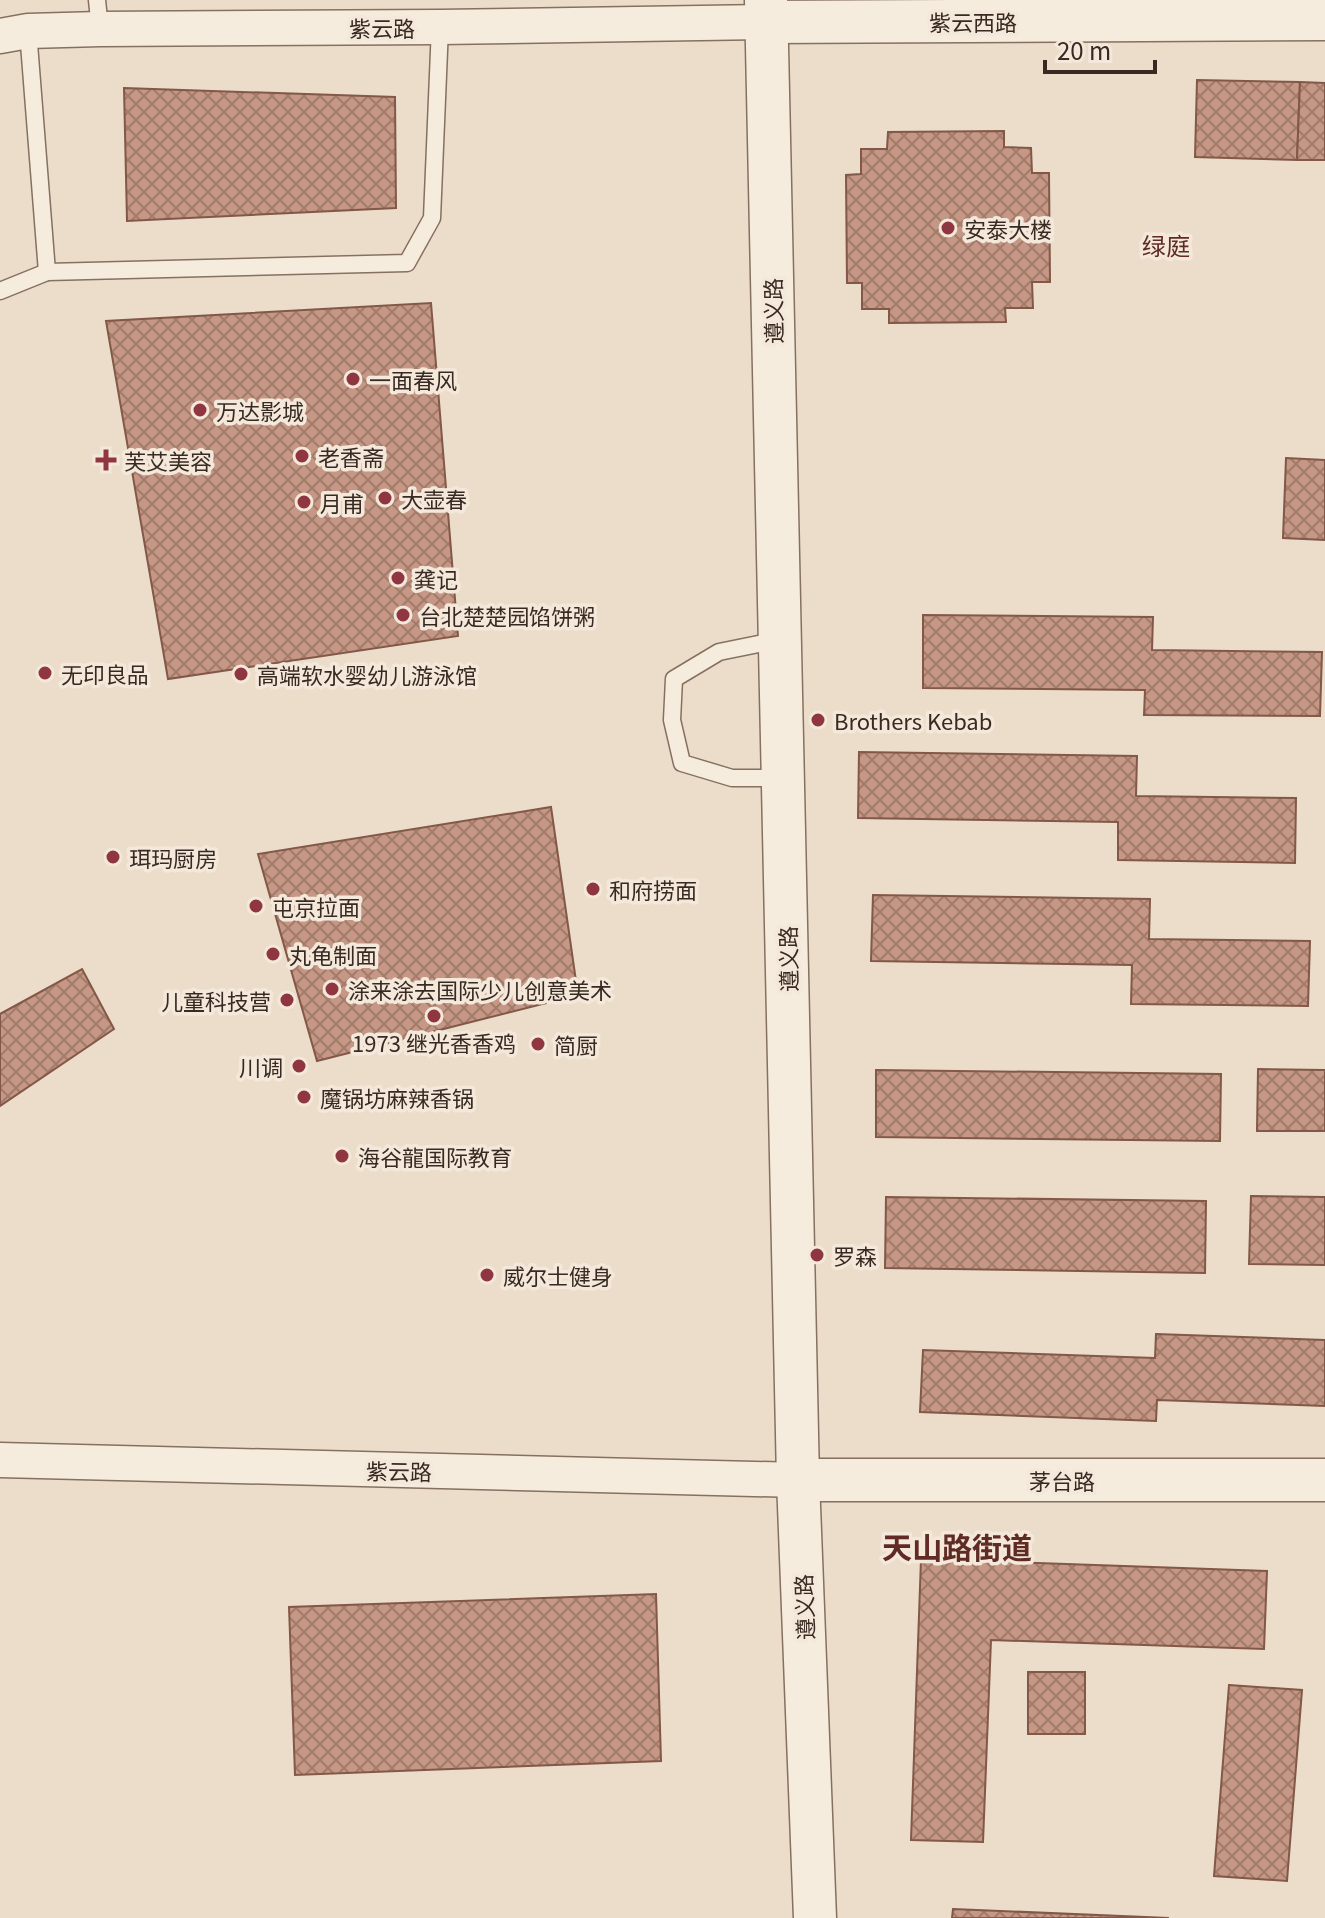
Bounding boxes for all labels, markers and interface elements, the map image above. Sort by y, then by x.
street label: 紫云西路 [929,5,1017,37]
street label: 紫云路 [349,11,415,43]
scale bar [1045,24,1155,74]
text: 20 m [1057,32,1111,67]
place label: 安泰大楼 [964,212,1052,244]
marker: 安泰大楼 [939,219,957,237]
district label: 绿庭 [1142,227,1190,262]
street label: 遵义路 [755,278,789,344]
place label: 一面春风 [369,363,457,395]
marker: 一面春风 [344,370,362,388]
place label: 万达影城 [216,394,304,426]
marker: 万达影城 [191,401,209,419]
place label: 老香斋 [318,440,384,472]
place label: 芙艾美容 [124,444,212,476]
marker: 老香斋 [293,447,311,465]
marker: 芙艾美容 [95,449,117,471]
place label: 大壶春 [401,482,467,514]
place label: 月甫 [320,486,364,518]
marker: 大壶春 [376,489,394,507]
marker: 月甫 [295,493,313,511]
place label: 龚记 [414,562,458,594]
marker: 龚记 [389,569,407,587]
place label: 台北楚楚园馅饼粥 [419,599,595,631]
marker: 台北楚楚园馅饼粥 [394,606,412,624]
place label: 无印良品 [61,657,149,689]
place label: 高端软水婴幼儿游泳馆 [257,658,477,690]
marker: 无印良品 [36,664,54,682]
marker: 高端软水婴幼儿游泳馆 [232,665,250,683]
place label: Brothers Kebab [834,704,992,736]
marker: Brothers Kebab [809,711,827,729]
place label: 珥玛厨房 [129,841,217,873]
marker: 珥玛厨房 [104,848,122,866]
place label: 和府捞面 [609,873,697,905]
marker: 和府捞面 [584,880,602,898]
place label: 屯京拉面 [272,890,360,922]
marker: 屯京拉面 [247,897,265,915]
street label: 遵义路 [770,926,804,992]
place label: 丸龟制面 [289,938,377,970]
marker: 丸龟制面 [264,945,282,963]
place label: 涂来涂去国际少儿创意美术 [348,973,612,1005]
marker: 涂来涂去国际少儿创意美术 [323,980,341,998]
place label: 儿童科技营 [161,984,271,1016]
marker: 儿童科技营 [278,991,296,1009]
marker: 1973 继光香香鸡 [425,1007,443,1025]
place label: 1973 继光香香鸡 [352,1026,516,1058]
place label: 简厨 [554,1028,598,1060]
marker: 简厨 [529,1035,547,1053]
place label: 川调 [239,1050,283,1082]
marker: 川调 [290,1057,308,1075]
place label: 魔锅坊麻辣香锅 [320,1081,474,1113]
marker: 魔锅坊麻辣香锅 [295,1088,313,1106]
place label: 海谷龍国际教育 [358,1140,512,1172]
marker: 海谷龍国际教育 [333,1147,351,1165]
place label: 罗森 [833,1239,877,1271]
marker: 罗森 [808,1246,826,1264]
place label: 威尔士健身 [503,1259,613,1291]
marker: 威尔士健身 [478,1266,496,1284]
street label: 紫云路 [366,1453,432,1487]
street label: 茅台路 [1029,1464,1095,1496]
district label: 天山路街道 [882,1524,1032,1568]
street label: 遵义路 [786,1573,820,1641]

